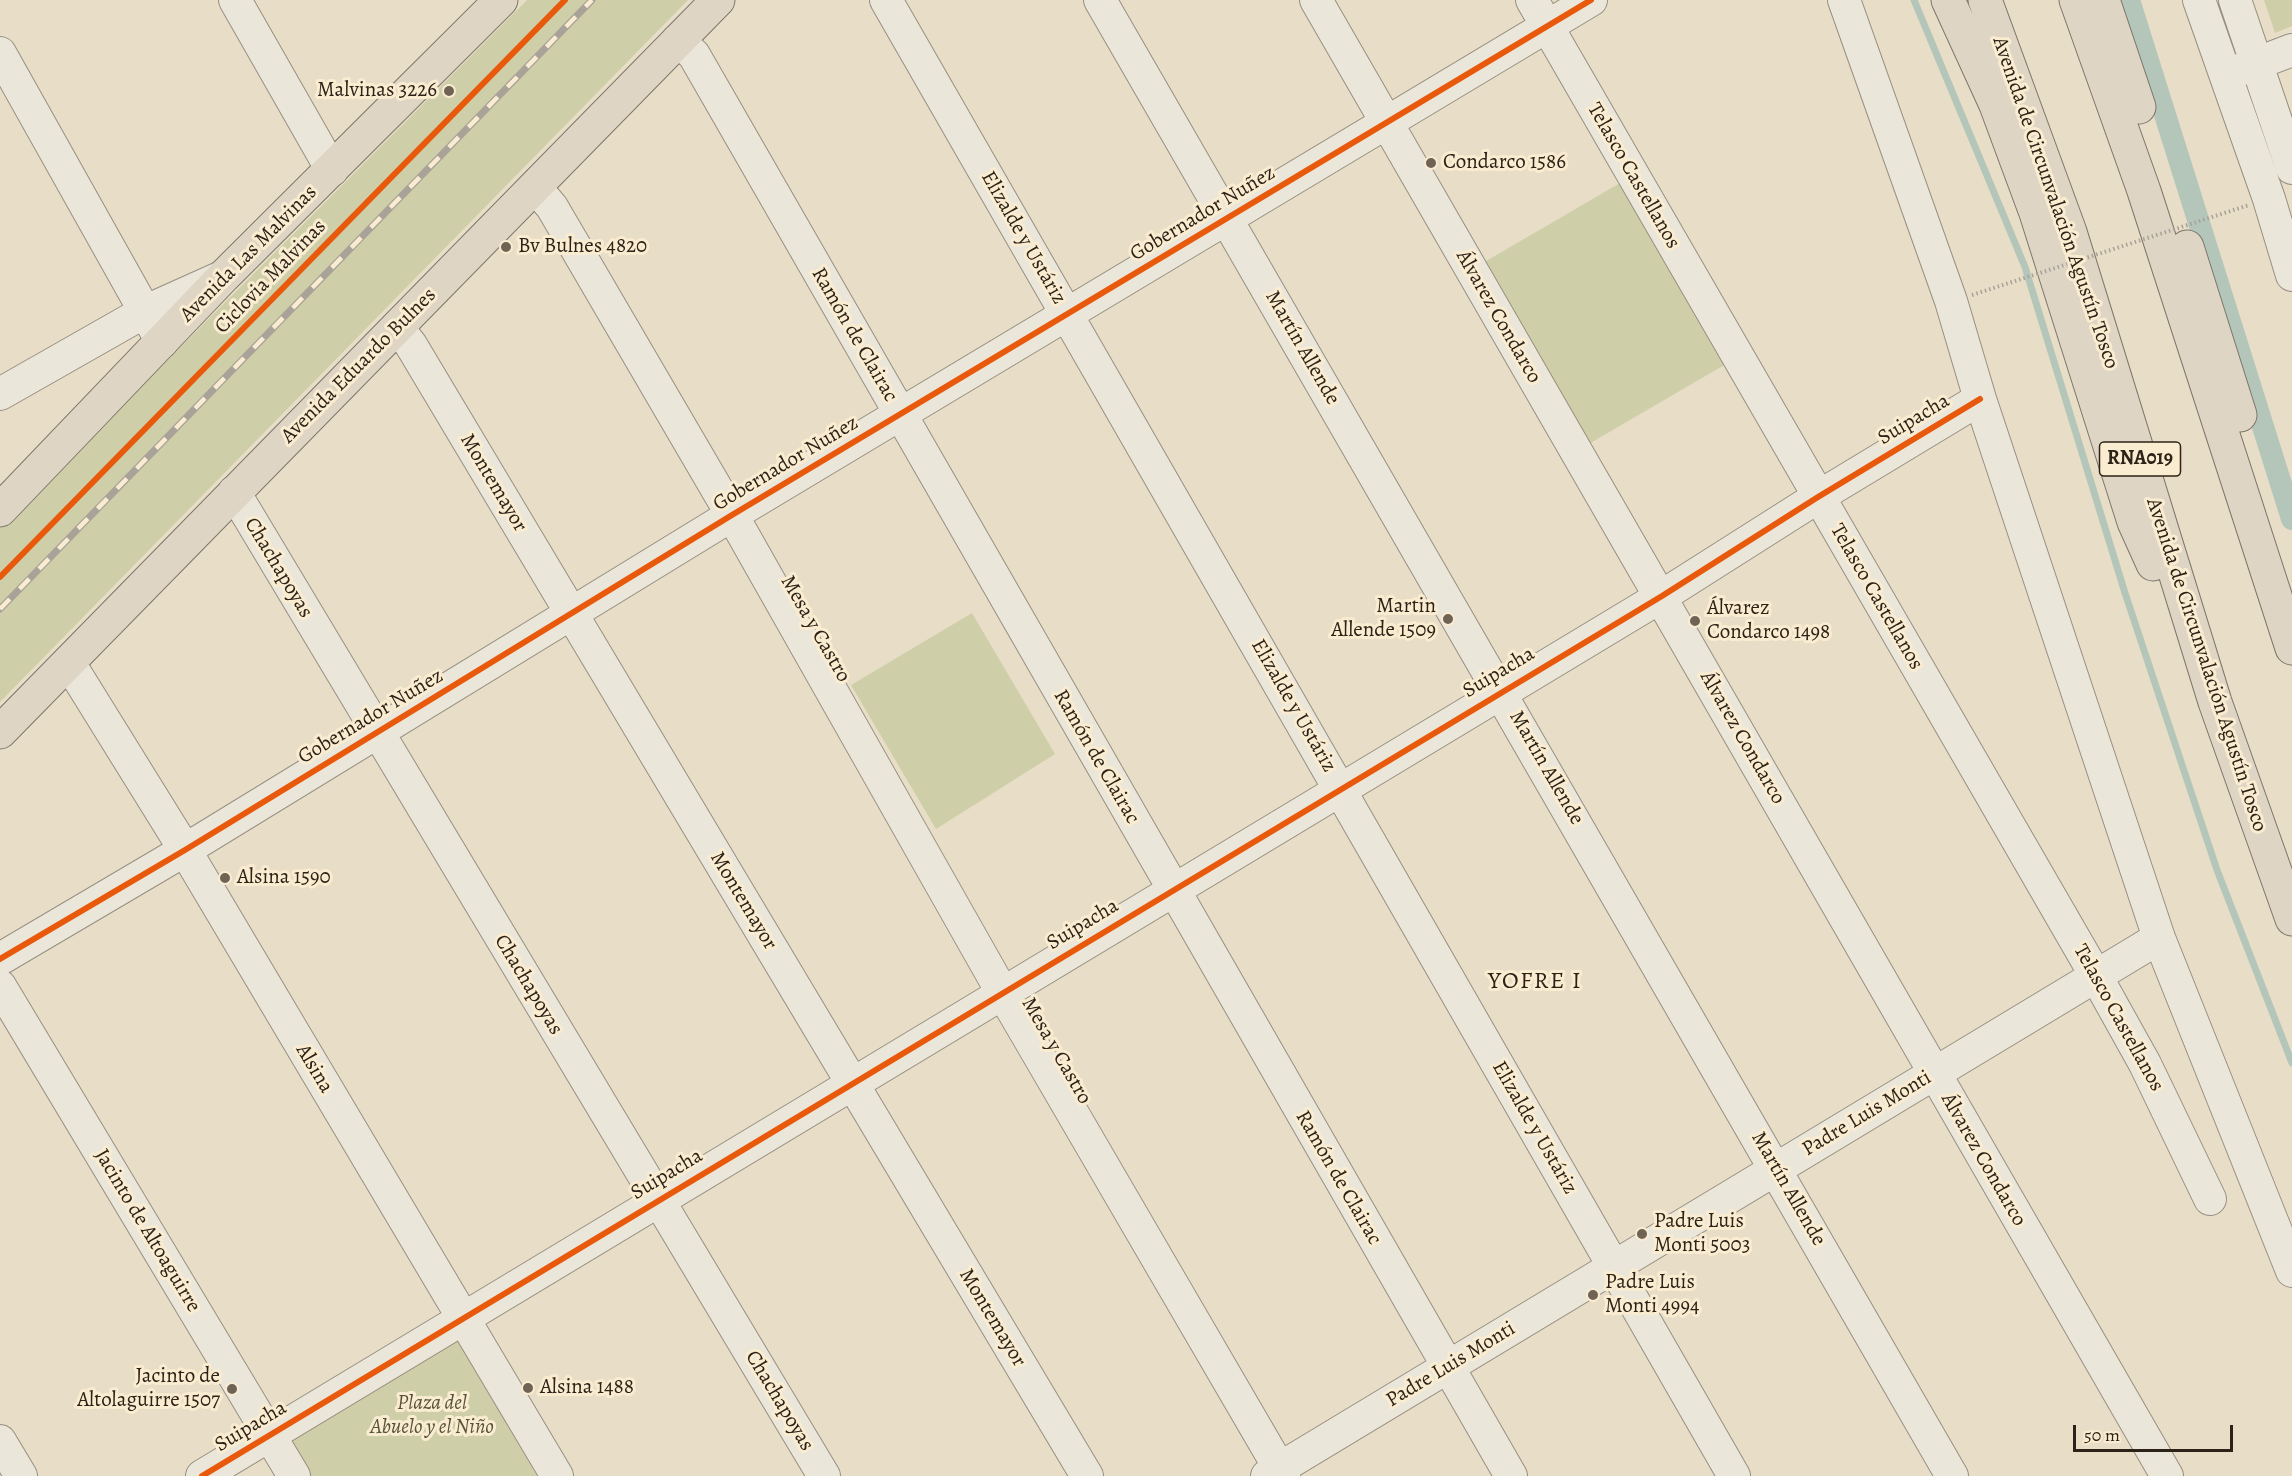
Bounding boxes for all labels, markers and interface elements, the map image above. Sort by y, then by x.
street label: Avenida de Circunvalación Agustín Tosco [1986,34,2124,372]
place label: Malvinas 3226 [317,78,437,104]
marker: Malvinas 3226 [442,84,456,98]
street label: Telasco Castellanos [1581,99,1685,253]
place label: Condarco 1586 [1443,150,1566,176]
marker: Condarco 1586 [1424,156,1438,170]
street label: Gobernador Nuñez [1126,161,1280,267]
street label: Elizalde y Ustáriz [975,167,1071,309]
street label: Avenida Las Malvinas [175,180,323,328]
street label: Ciclovia Malvinas [210,214,332,340]
place label: Bv Bulnes 4820 [518,234,647,260]
marker: Bv Bulnes 4820 [499,240,513,254]
street label: Álvarez Condarco [1450,246,1546,388]
street label: Ramón de Clairac [805,263,903,407]
street label: Avenida Eduardo Bulnes [276,283,442,449]
street label: Martín Allende [1259,286,1345,410]
street label: Suipacha [1874,389,1954,451]
street label: Gobernador Nuñez [709,411,863,517]
street label: Montemayor [454,429,532,537]
road number: RNA019 [2100,442,2180,476]
street label: Avenida de Circunvalación Agustín Tosco [2140,495,2272,835]
street label: Chachapoyas [238,513,318,623]
street label: Telasco Castellanos [1824,520,1928,674]
street label: Mesa y Castro [774,571,856,687]
place label: Martin Allende 1509 [1331,594,1436,644]
place label: Álvarez Condarco 1498 [1707,596,1830,646]
marker: Martin Allende 1509 [1441,612,1455,626]
marker: Álvarez Condarco 1498 [1688,614,1702,628]
street label: Elizalde y Ustáriz [1245,635,1341,777]
street label: Suipacha [1459,642,1539,704]
street label: Gobernador Nuñez [294,664,448,770]
street label: Álvarez Condarco [1694,667,1790,809]
street label: Ramón de Clairac [1047,685,1145,829]
street label: Martín Allende [1503,706,1589,830]
street label: Montemayor [704,847,782,955]
place label: Alsina 1590 [237,865,331,891]
marker: Alsina 1590 [218,871,232,885]
street label: Suipacha [1043,894,1123,956]
street label: Chachapoyas [488,930,568,1040]
street label: Telasco Castellanos [2067,940,2169,1096]
district label: YOFRE I [1488,968,1582,996]
street label: Mesa y Castro [1015,993,1097,1109]
street label: Alsina [290,1040,338,1098]
street label: Elizalde y Ustáriz [1486,1057,1582,1199]
street label: Padre Luis Monti [1798,1066,1936,1162]
street label: Álvarez Condarco [1935,1089,2031,1231]
street label: Ramón de Clairac [1289,1106,1387,1250]
street label: Martín Allende [1745,1127,1831,1251]
street label: Suipacha [627,1144,707,1206]
street label: Jacinto de Altoaguirre [88,1145,206,1317]
place label: Padre Luis Monti 5003 [1654,1209,1750,1259]
marker: Padre Luis Monti 5003 [1635,1227,1649,1241]
street label: Montemayor [953,1264,1031,1372]
place label: Padre Luis Monti 4994 [1605,1270,1699,1320]
marker: Padre Luis Monti 4994 [1586,1288,1600,1302]
street label: Padre Luis Monti [1382,1317,1520,1413]
street label: Chachapoyas [739,1346,819,1456]
place label: Jacinto de Altolaguirre 1507 [77,1364,220,1414]
place label: Alsina 1488 [540,1375,634,1401]
marker: Alsina 1488 [521,1381,535,1395]
marker: Jacinto de Altolaguirre 1507 [225,1382,239,1396]
park label: Plaza del Abuelo y el Niño [370,1391,494,1441]
street label: Suipacha [211,1396,291,1458]
scale bar [2076,1413,2236,1451]
text: 50 m [2084,1423,2120,1447]

